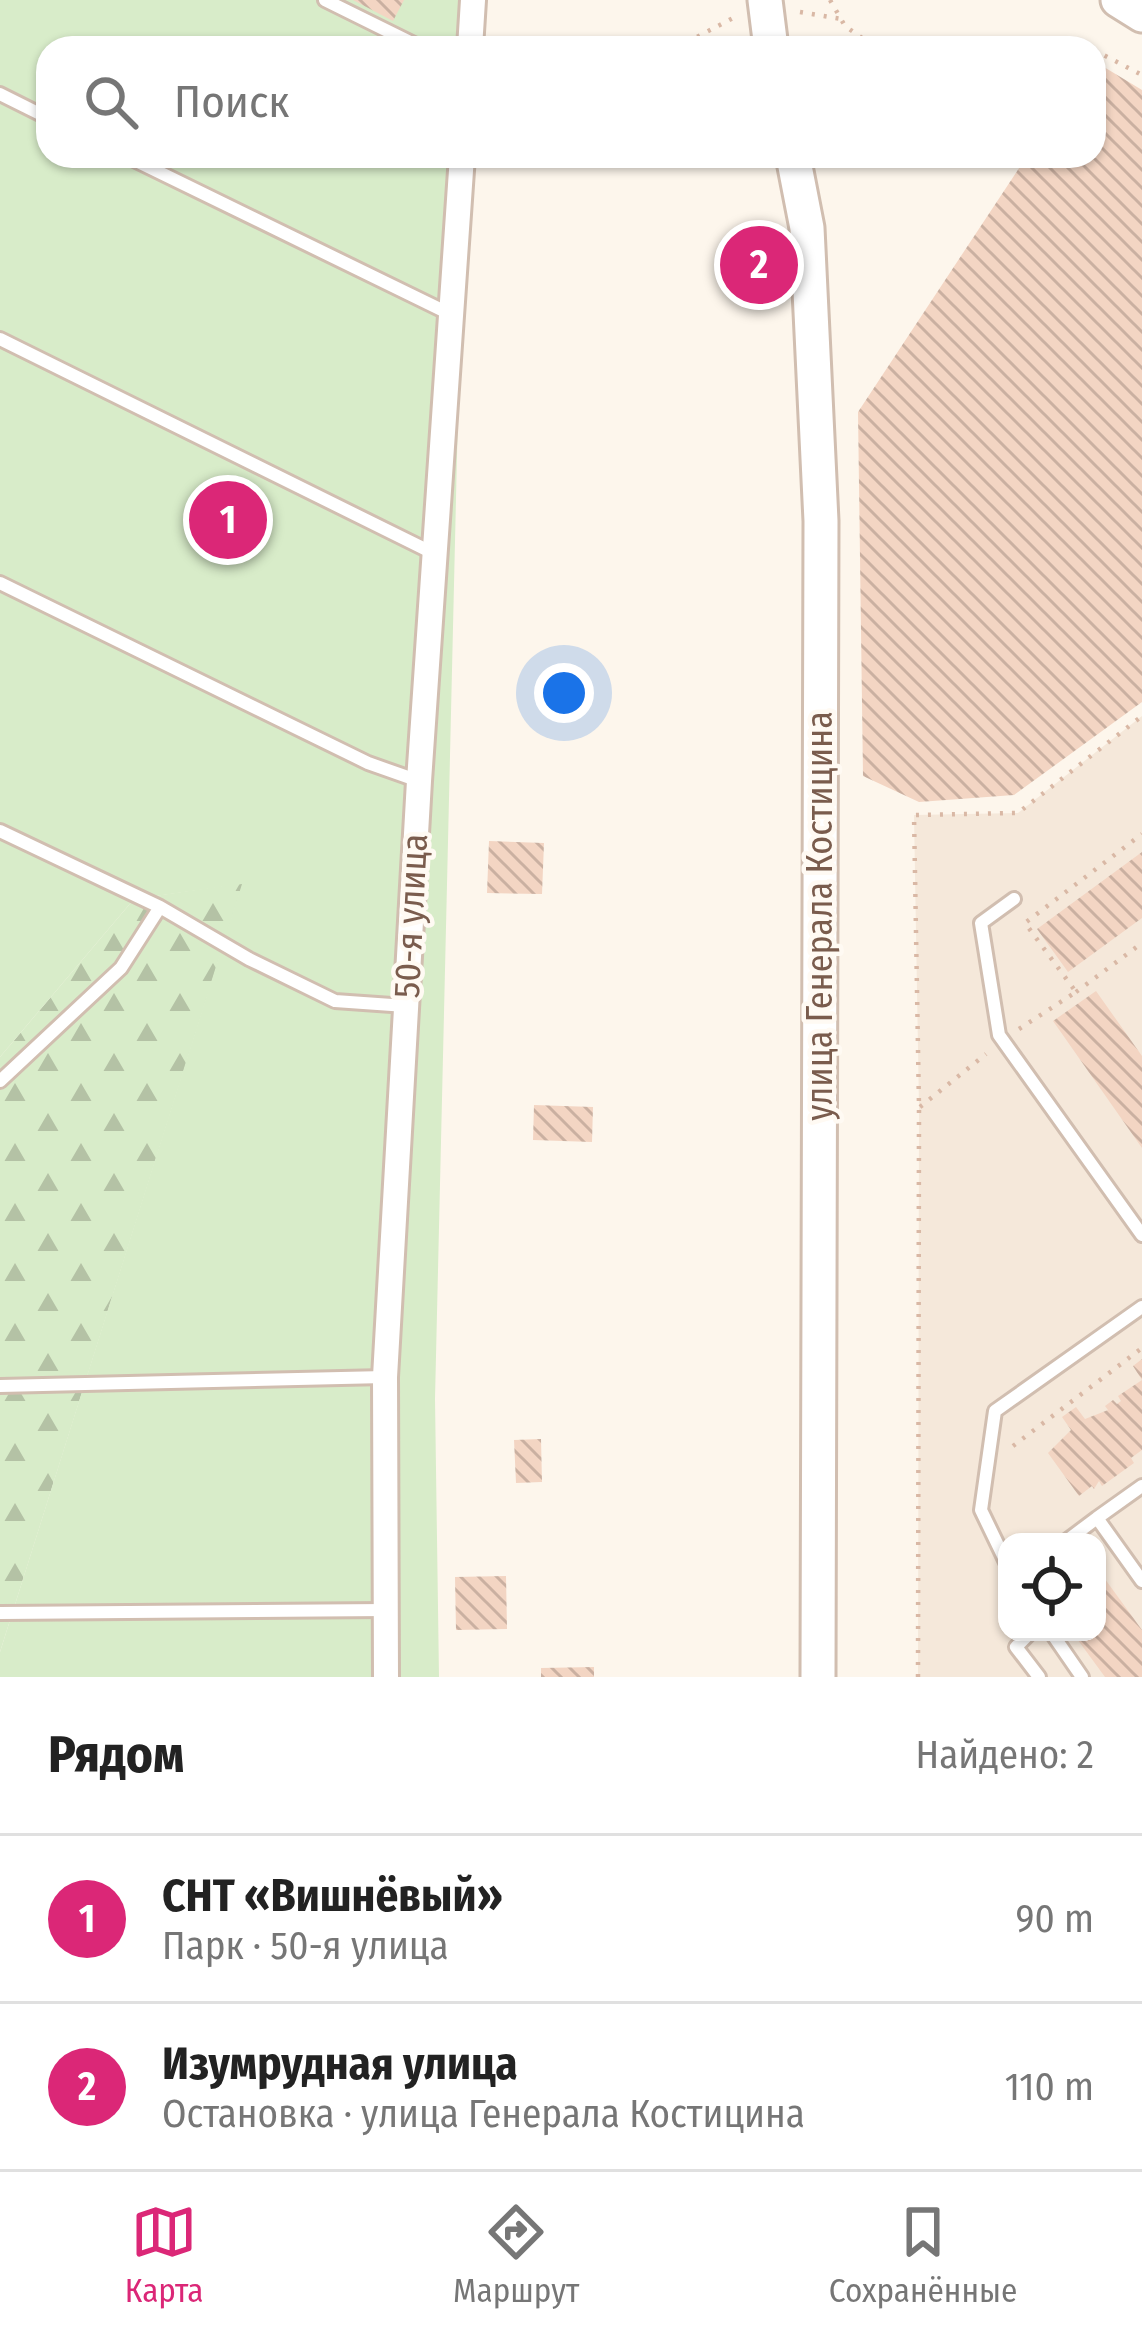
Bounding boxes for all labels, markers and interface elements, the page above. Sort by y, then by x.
search box [36,36,1106,168]
icon: search [78,69,144,135]
text: Поиск [174,75,289,129]
pin: 2 [720,220,798,310]
pin: 1 [189,475,267,565]
your location [534,663,594,723]
street label: улица Генерала Костицина [798,711,842,1121]
street label: 50-я улица [385,833,437,999]
map controls [998,1533,1106,1641]
button: locate [998,1533,1106,1641]
text: Рядом [48,1724,184,1786]
text: Найдено: 2 [916,1732,1094,1778]
text: СНТ «Вишнёвый» [162,1869,503,1923]
text: 1 [79,1896,95,1942]
text: 90 m [1016,1896,1094,1942]
text: Парк · 50-я улица [162,1923,449,1969]
text: Изумрудная улица [162,2037,518,2091]
text: 2 [78,2064,96,2110]
text: 110 m [1005,2064,1094,2110]
text: Остановка · улица Генерала Костицина [162,2091,805,2137]
tab: Карта [125,2199,204,2311]
tab: Маршрут [453,2199,579,2311]
tab: Сохранённые [829,2199,1017,2311]

